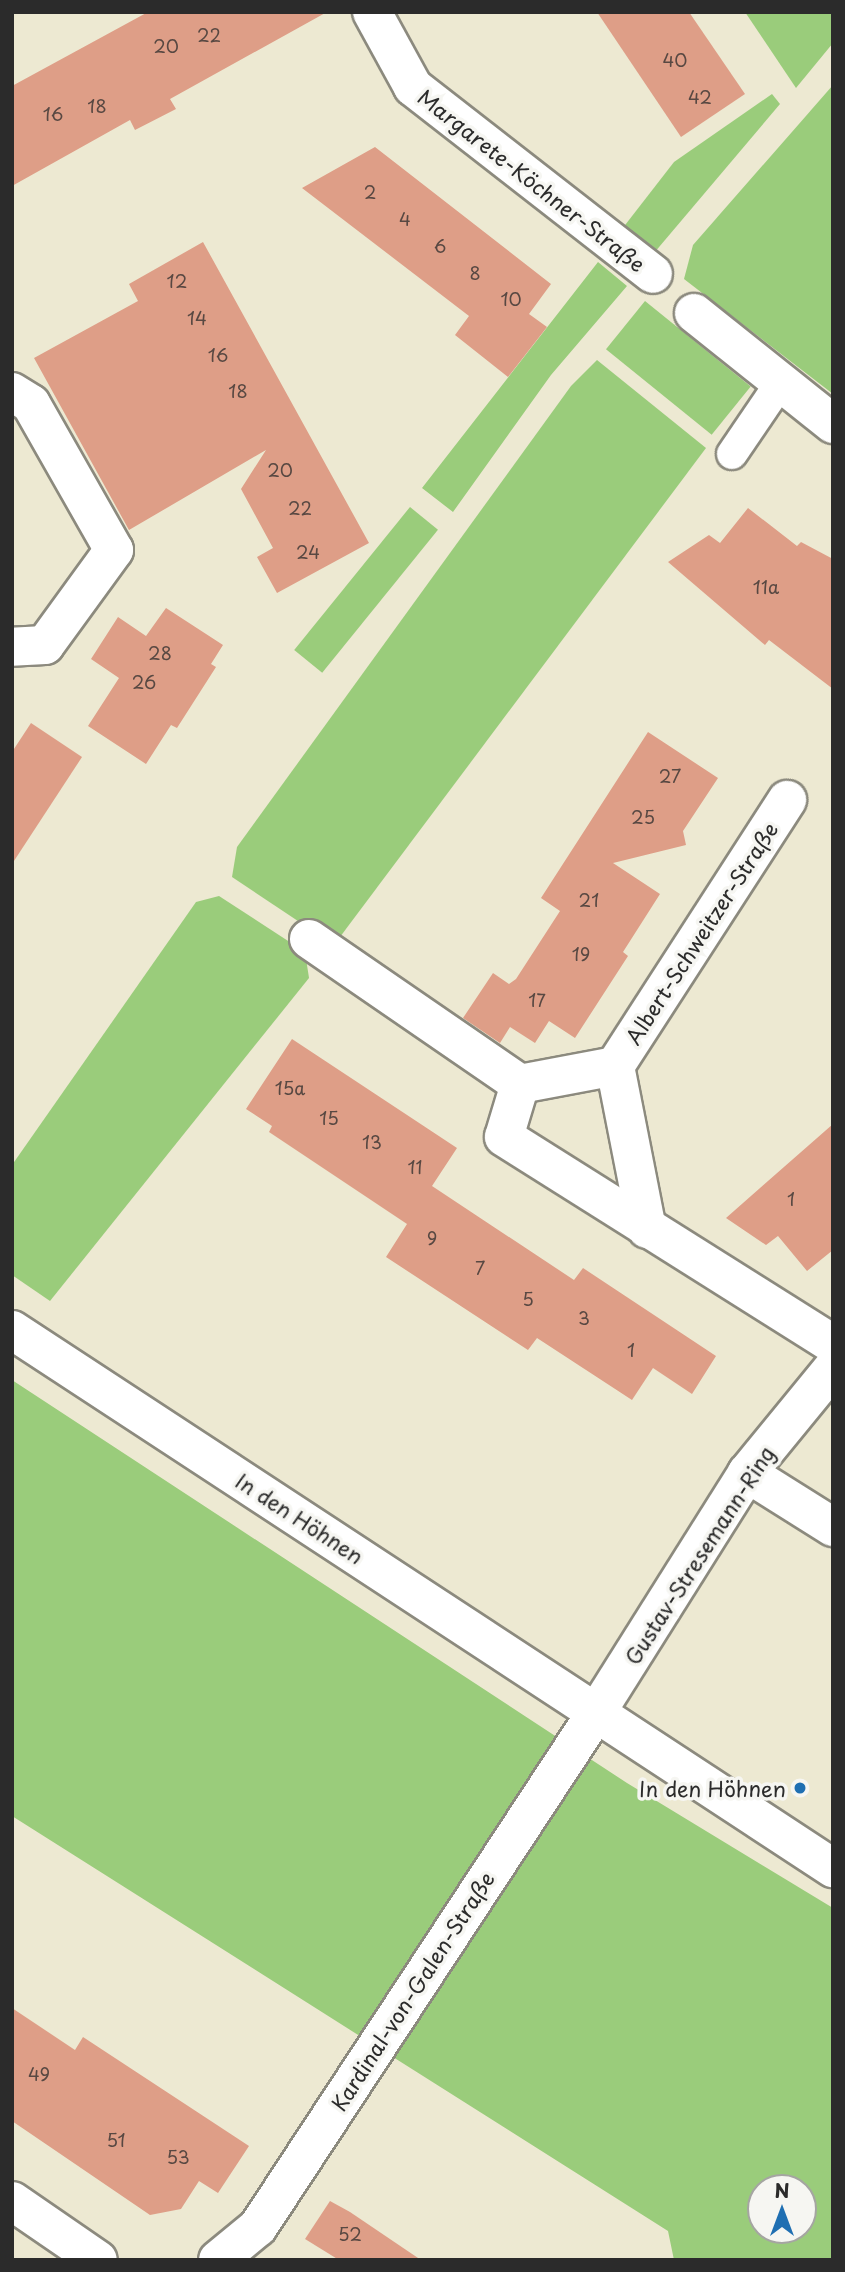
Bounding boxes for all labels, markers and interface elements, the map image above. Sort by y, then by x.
house number: 22 [197,24,221,46]
house number: 20 [153,35,179,57]
house number: 40 [662,49,688,71]
street label: Margarete-Köchner-Straße [414,84,650,276]
house number: 42 [688,86,712,108]
house number: 18 [87,95,107,117]
house number: 16 [43,103,63,125]
house number: 2 [364,181,376,203]
house number: 4 [399,208,411,230]
house number: 6 [434,235,446,257]
house number: 8 [469,262,481,284]
house number: 12 [167,270,187,292]
house number: 10 [500,288,522,310]
house number: 14 [187,307,207,329]
house number: 16 [208,344,228,366]
house number: 18 [228,380,248,402]
house number: 20 [267,459,293,481]
house number: 22 [288,497,312,519]
house number: 24 [296,541,320,563]
house number: 11a [753,576,779,598]
house number: 28 [148,642,172,664]
house number: 26 [132,671,156,693]
house number: 27 [659,765,681,787]
house number: 25 [631,806,655,828]
street label: Albert-Schweitzer-Straße [620,817,782,1049]
house number: 21 [579,889,599,911]
house number: 19 [572,943,590,965]
house number: 17 [528,989,546,1011]
house number: 15a [275,1077,305,1099]
house number: 15 [319,1107,339,1129]
house number: 13 [362,1131,382,1153]
house number: 11 [407,1156,423,1178]
house number: 1 [787,1188,795,1210]
house number: 9 [427,1227,437,1249]
house number: 7 [475,1257,485,1279]
house number: 5 [522,1288,534,1310]
house number: 3 [578,1307,590,1329]
house number: 1 [627,1339,635,1361]
street label: Gustav-Stresemann-Ring [619,1441,779,1669]
street label: In den Höhnen [231,1467,369,1569]
place label: In den Höhnen [639,1775,786,1801]
marker: In den Höhnen [792,1780,808,1796]
street label: Kardinal-von-Galen-Straße [325,1867,499,2115]
house number: 49 [28,2063,50,2085]
house number: 51 [106,2129,126,2151]
house number: 53 [166,2146,190,2168]
north arrow [747,2174,817,2244]
text: N [774,2176,790,2204]
house number: 52 [338,2223,362,2245]

